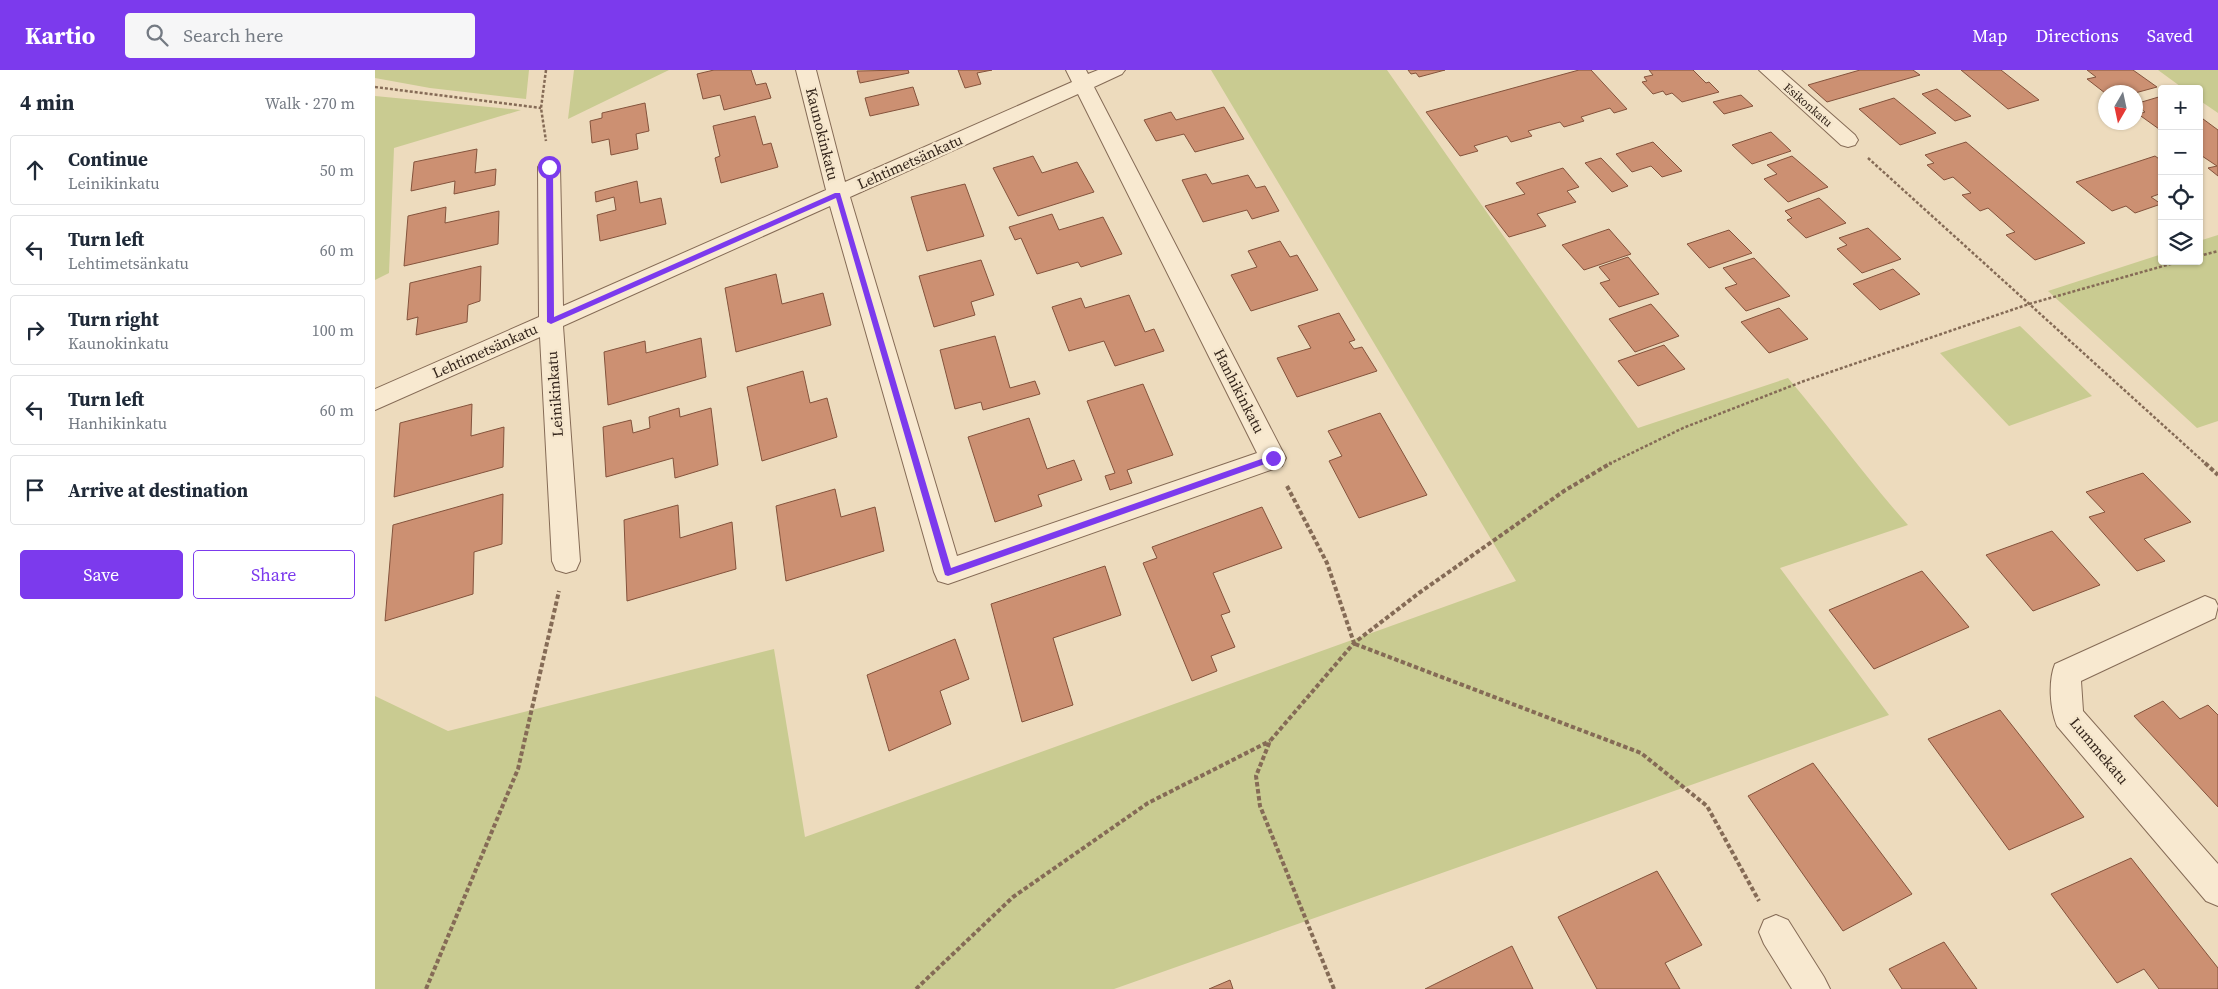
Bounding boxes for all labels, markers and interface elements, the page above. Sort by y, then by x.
search box [125,13,475,58]
text: Kartio [25,19,95,52]
icon: search [143,21,171,49]
text: Search here [183,22,283,48]
text: Map [1972,23,2008,48]
text: Directions [2036,23,2119,48]
text: Saved [2147,23,2193,48]
street label: Esikonkatu [1780,79,1836,131]
street label: Kaunokinkatu [801,85,844,183]
north arrow [2098,85,2143,130]
map controls [2158,85,2203,265]
button: + [2158,85,2203,130]
text: 4 min [20,88,75,117]
text: Walk · 270 m [265,92,355,114]
street label: Lehtimetsänkatu [854,129,966,194]
button: − [2158,130,2203,175]
text: Continue [68,146,148,172]
icon: ahead [21,156,49,184]
route start [538,156,561,179]
text: 50 m [320,159,354,181]
text: Leinikinkatu [68,172,160,194]
button: locate [2158,175,2203,220]
button: layers [2158,220,2203,265]
text: Turn left [68,226,144,252]
icon: left [21,236,49,264]
text: 60 m [320,239,354,261]
text: Lehtimetsänkatu [68,252,189,274]
text: Turn right [68,306,159,332]
icon: right [21,316,49,344]
street label: Lehtimetsänkatu [429,318,541,383]
text: 100 m [312,319,354,341]
text: Kaunokinkatu [68,332,169,354]
street label: Hanhikinkatu [1209,345,1270,437]
street label: Leinikinkatu [541,350,568,438]
text: Turn left [68,386,144,412]
icon: left [21,396,49,424]
text: 60 m [320,399,354,421]
text: Hanhikinkatu [68,412,167,434]
route end [1262,447,1285,470]
icon: arrive [21,476,49,504]
text: Arrive at destination [68,477,248,503]
button: Save [20,550,183,599]
button: Share [193,550,355,599]
street label: Lummekatu [2065,713,2134,789]

